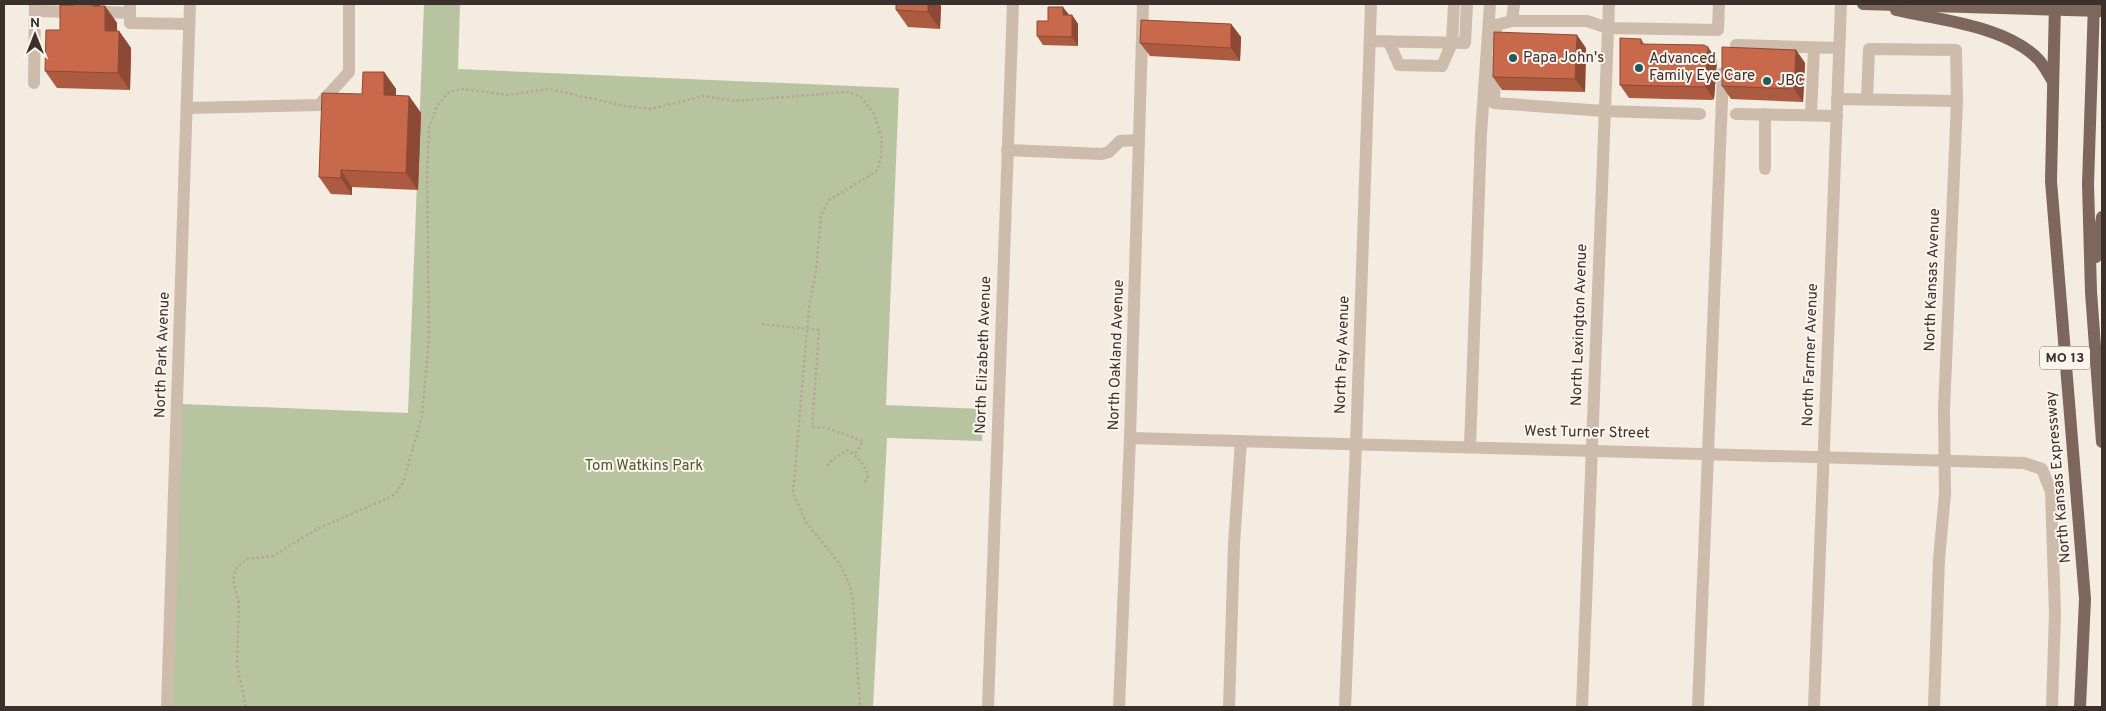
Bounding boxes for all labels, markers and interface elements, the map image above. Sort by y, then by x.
north arrow [10,10,60,60]
text: N [30,15,40,32]
place label: Papa John's [1523,49,1604,68]
place label: Advanced Family Eye Care [1649,50,1755,86]
marker: Papa John's [1507,52,1519,64]
marker: Advanced Family Eye Care [1633,62,1645,74]
place label: JBC [1777,72,1805,91]
marker: JBC [1761,75,1773,87]
street label: North Kansas Avenue [1921,208,1945,352]
street label: North Lexington Avenue [1568,244,1592,406]
street label: North Elizabeth Avenue [972,276,996,434]
street label: North Oakland Avenue [1105,279,1129,431]
street label: North Farmer Avenue [1799,283,1823,427]
street label: North Park Avenue [151,292,175,418]
street label: North Fay Avenue [1331,295,1355,415]
road number: MO 13 [2040,346,2090,369]
street label: North Kansas Expressway [2042,390,2076,564]
street label: West Turner Street [1524,422,1650,444]
park label: Tom Watkins Park [585,457,703,476]

